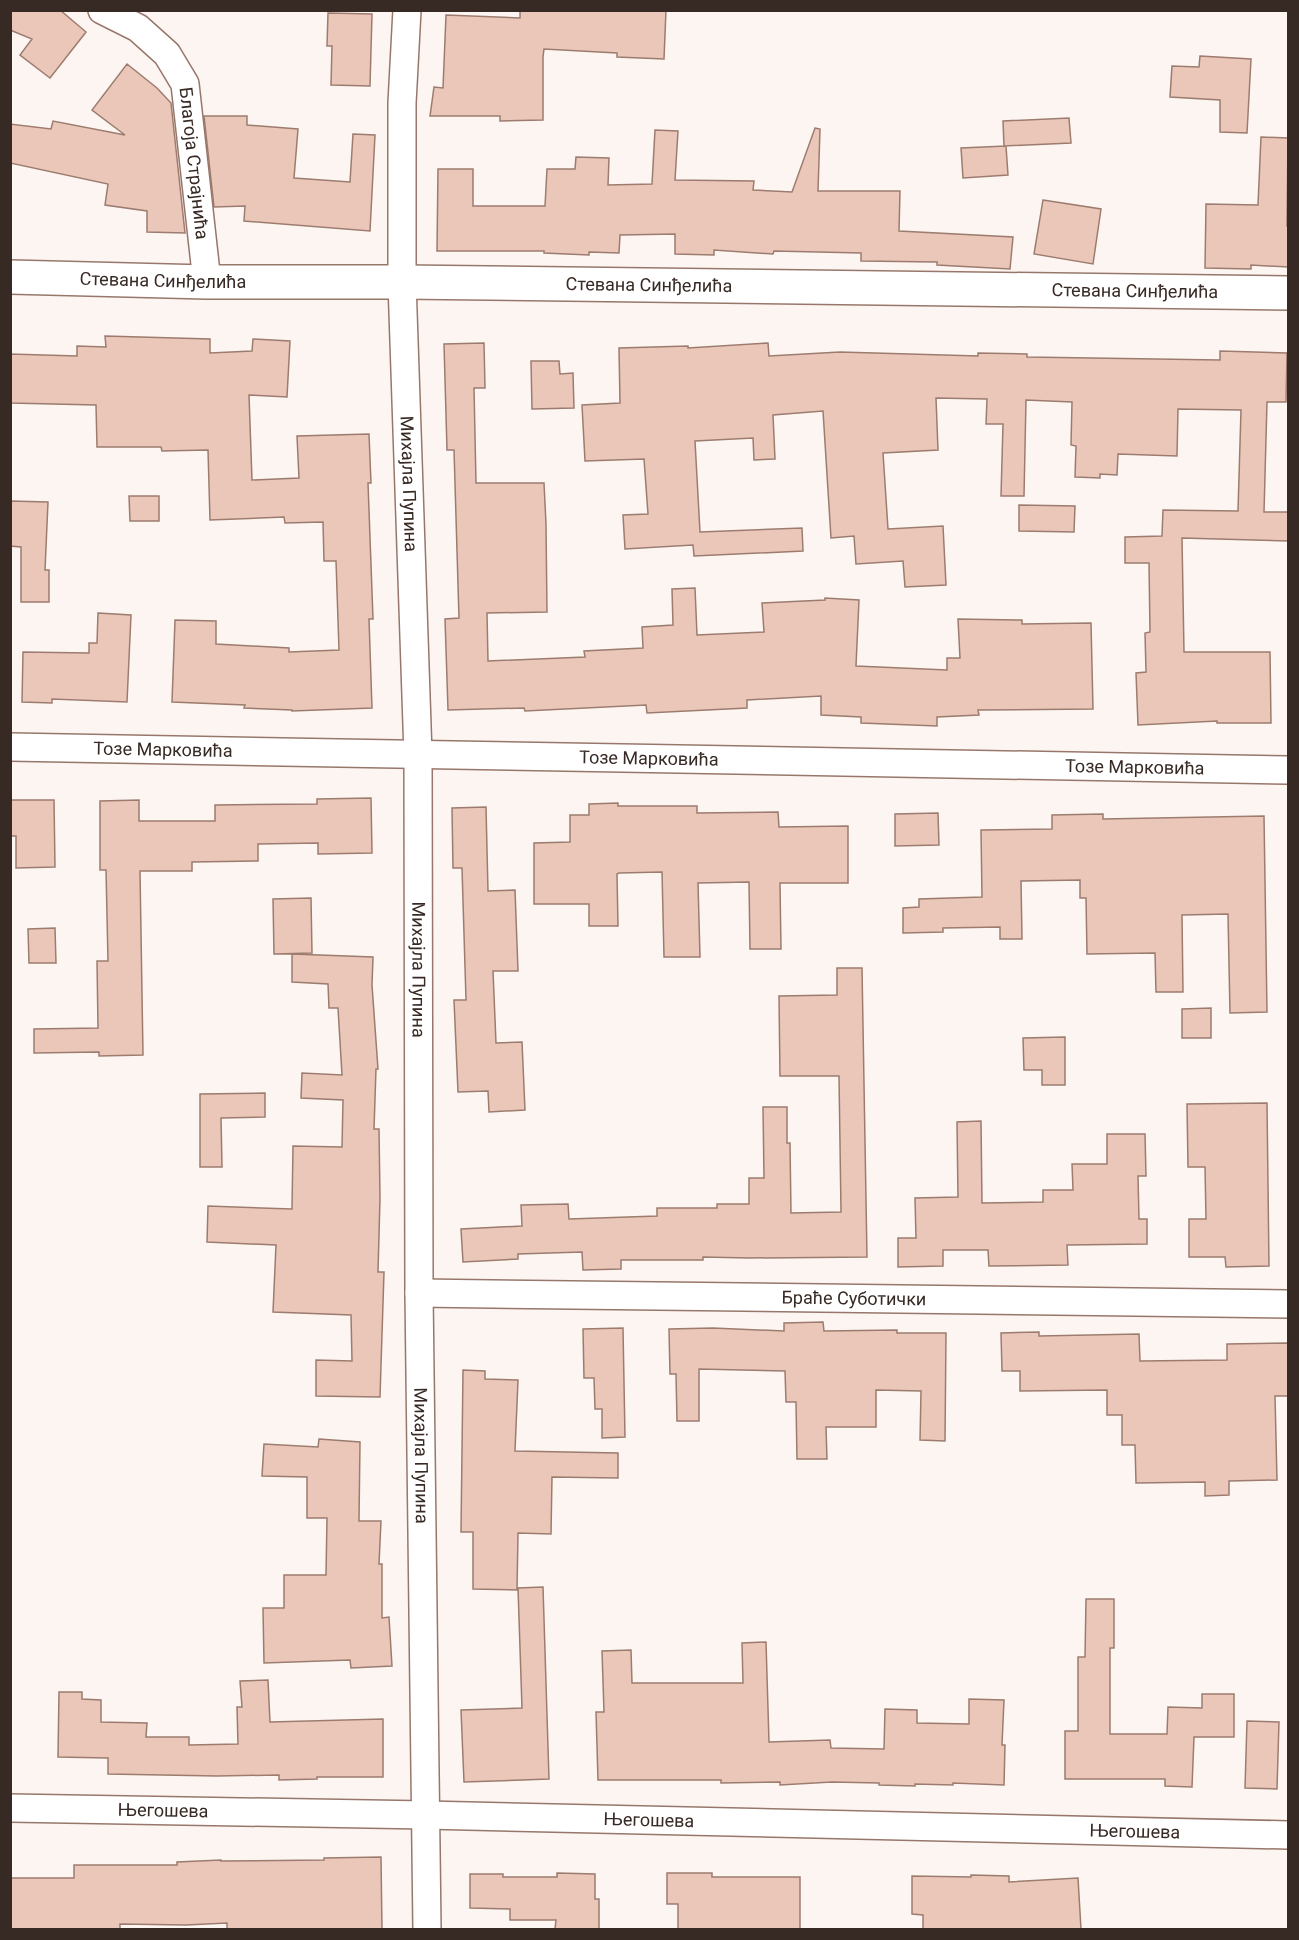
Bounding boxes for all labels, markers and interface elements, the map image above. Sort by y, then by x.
street label: Благоја Страјнића [175,86,213,241]
street label: Стевана Синђелића [79,268,246,292]
street label: Стевана Синђелића [565,273,732,296]
street label: Стевана Синђелића [1051,279,1218,302]
street label: Михајла Пупина [397,415,422,552]
street label: Тозе Марковића [93,738,233,761]
street label: Тозе Марковића [579,746,719,770]
street label: Тозе Марковића [1065,755,1205,778]
street label: Михајла Пупина [408,901,430,1038]
street label: Браће Суботички [781,1287,926,1309]
street label: Михајла Пупина [410,1387,433,1524]
street label: Његошева [117,1799,209,1821]
street label: Његошева [603,1808,695,1831]
street label: Његошева [1089,1819,1180,1842]

